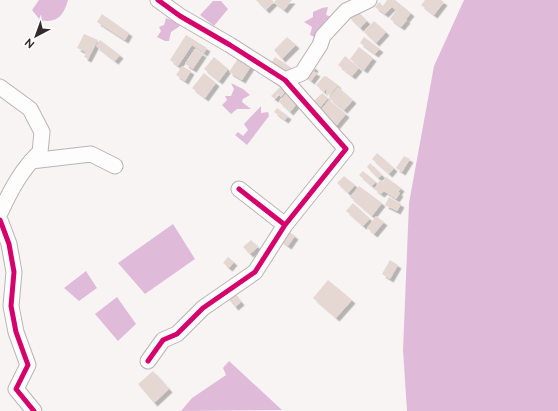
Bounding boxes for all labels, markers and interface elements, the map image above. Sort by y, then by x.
north arrow [16,16,56,56]
text: N [22,36,37,51]

